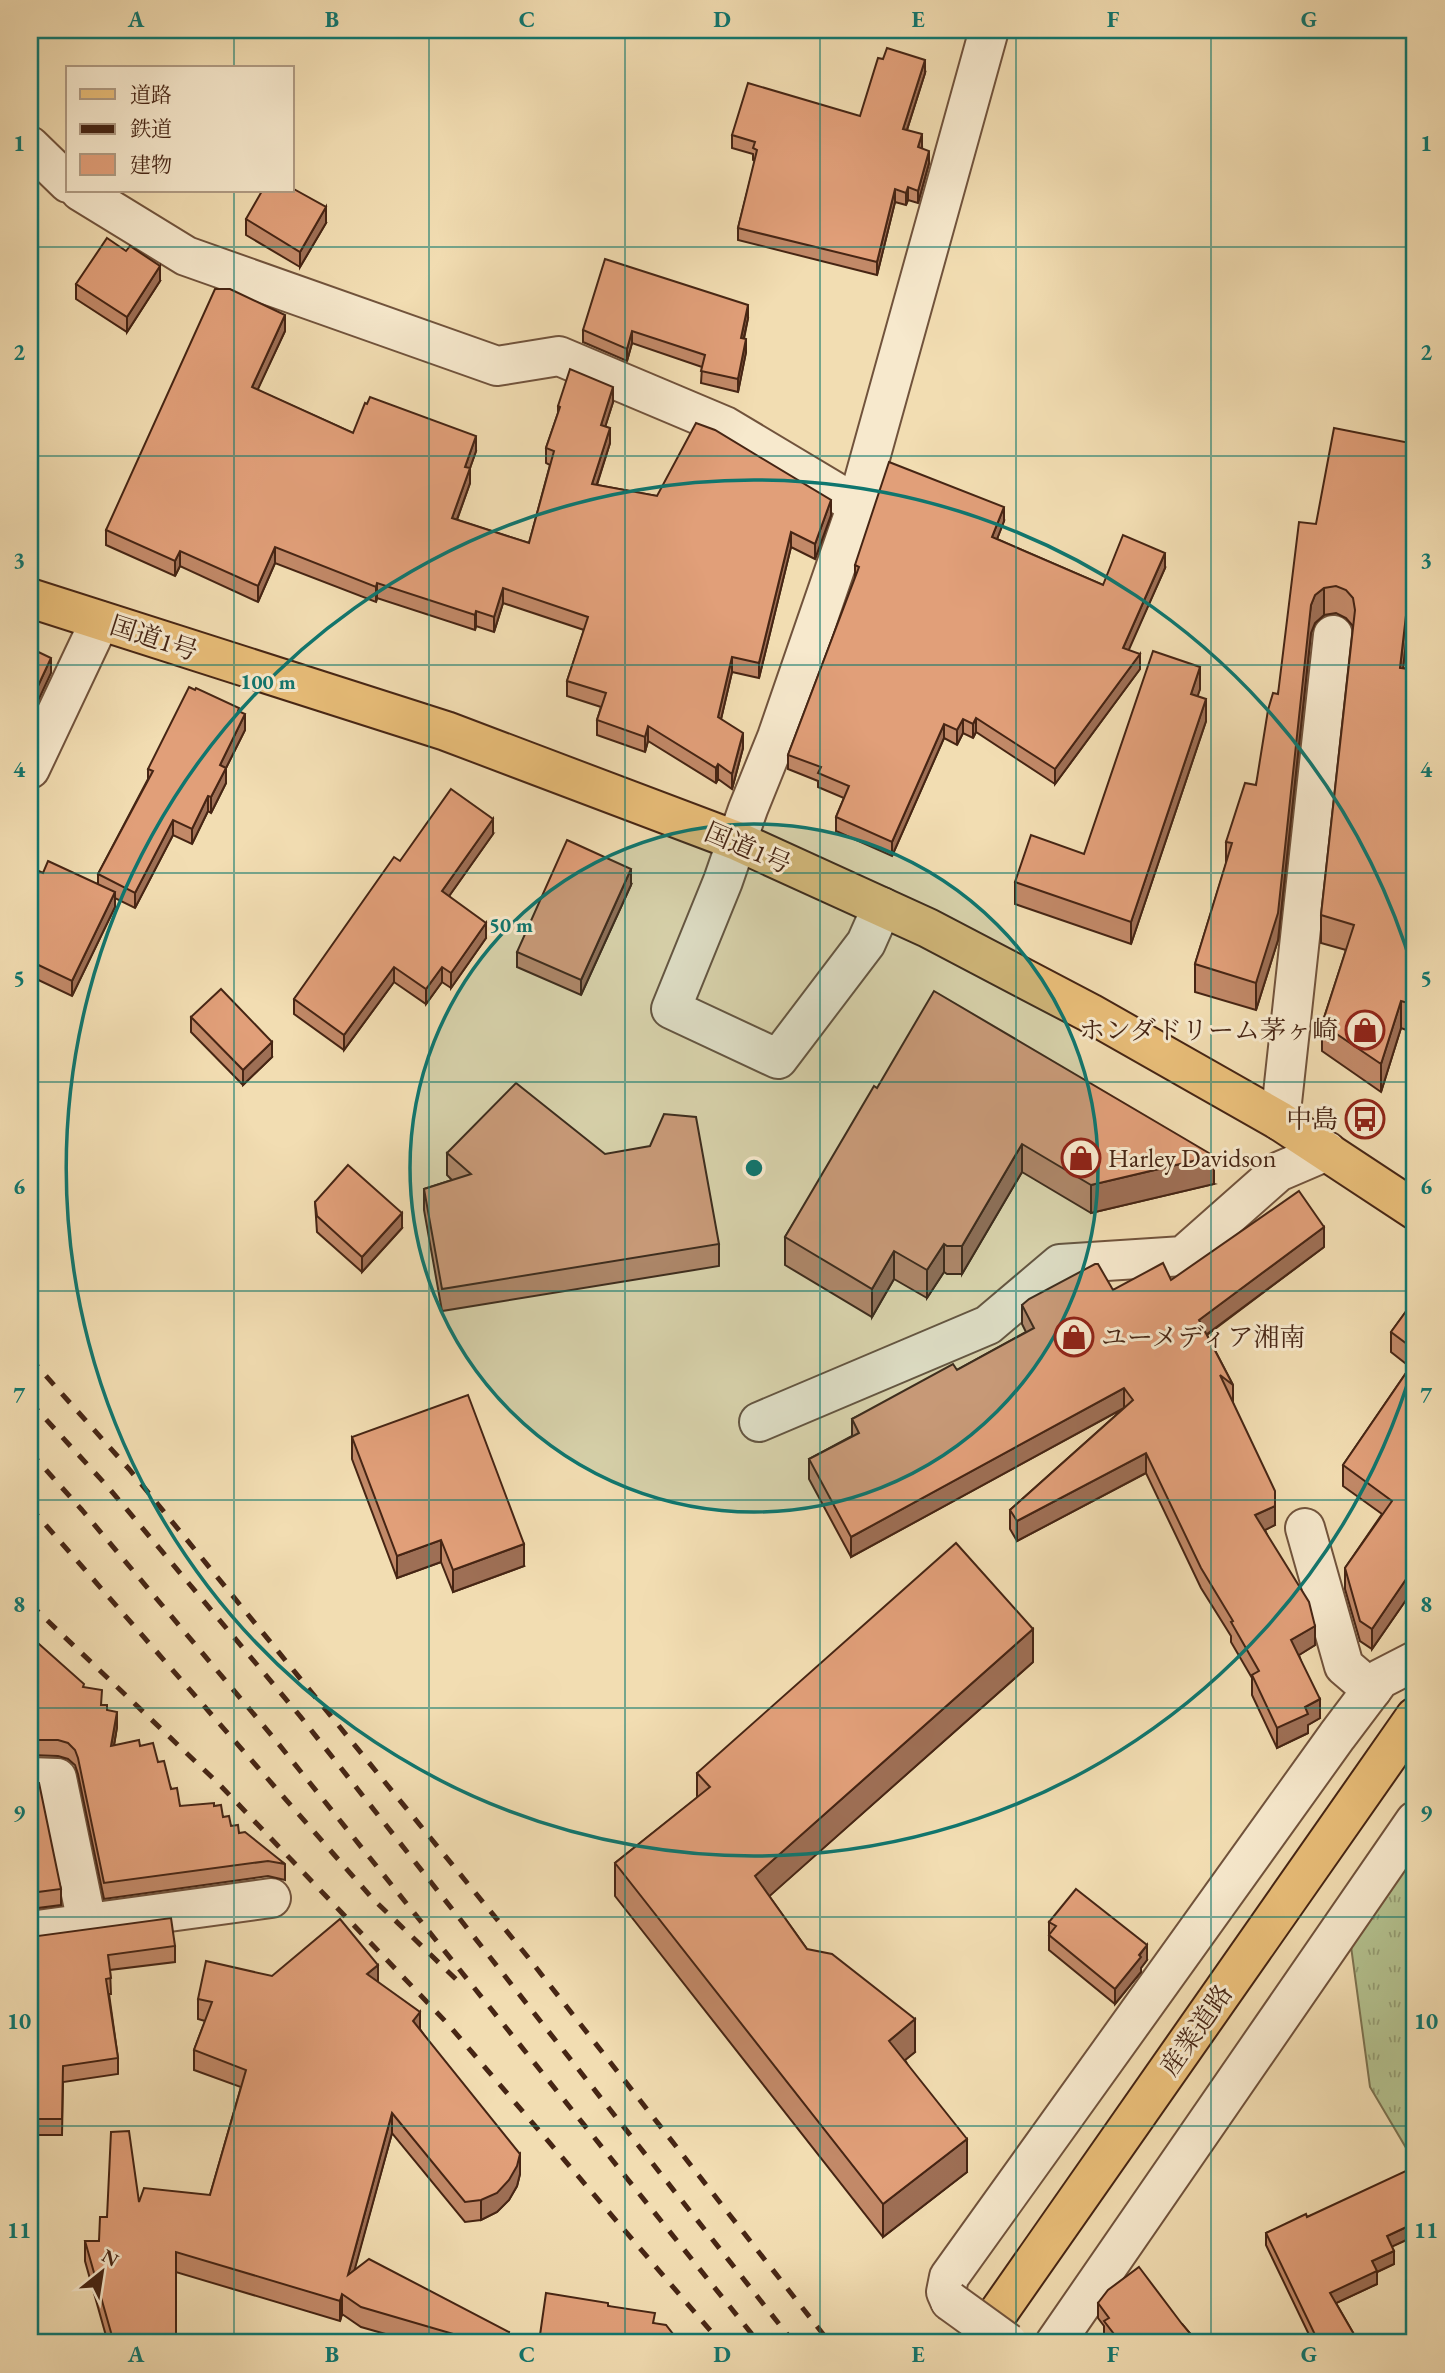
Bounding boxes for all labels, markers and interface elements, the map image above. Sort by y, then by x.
text: A [127,4,145,34]
text: B [325,4,339,34]
text: C [519,4,535,34]
text: D [713,4,731,34]
text: E [911,4,925,34]
text: F [1107,4,1120,34]
text: G [1301,4,1317,34]
legend [66,66,294,192]
text: 道路 [130,81,172,108]
text: 鉄道 [130,115,172,142]
text: 1 [13,128,25,158]
text: 1 [1420,128,1432,158]
text: 建物 [130,151,172,178]
text: 2 [13,337,25,367]
text: 2 [1420,337,1432,367]
text: 3 [13,545,25,575]
text: 3 [1420,545,1432,575]
street label: 国道1号 [106,608,202,668]
text: 100 m [240,668,296,695]
text: 4 [13,754,26,784]
text: 4 [1420,754,1433,784]
street label: 国道1号 [700,815,796,881]
text: 50 m [489,911,533,938]
text: 5 [13,963,25,993]
text: 5 [1420,963,1432,993]
shop icon: ホンダドリーム茅ヶ崎 [1344,1009,1386,1051]
place label: ホンダドリーム茅ヶ崎 [1079,1013,1338,1047]
bus stop icon: 中島 [1344,1098,1386,1140]
place label: 中島 [1286,1102,1338,1136]
shop icon: Harley Davidson [1060,1137,1102,1179]
place label: Harley Davidson [1108,1141,1277,1175]
centre of rings [742,1156,766,1180]
text: 6 [13,1171,25,1201]
text: 6 [1420,1171,1432,1201]
shop icon: ユーメディア湘南 [1053,1316,1095,1358]
place label: ユーメディア湘南 [1101,1320,1306,1354]
text: 7 [13,1380,26,1410]
text: 7 [1420,1380,1433,1410]
text: 8 [13,1589,25,1619]
text: 8 [1420,1589,1432,1619]
text: 9 [13,1798,25,1828]
text: 9 [1420,1798,1432,1828]
street label: 産業道路 [1152,1978,1240,2082]
text: 10 [7,2006,31,2036]
text: 10 [1414,2006,1438,2036]
text: 11 [7,2215,31,2245]
text: 11 [1414,2215,1438,2245]
north arrow [66,2236,136,2306]
text: N [97,2243,124,2273]
text: A [127,2339,145,2369]
text: B [325,2339,339,2369]
text: C [519,2339,535,2369]
text: D [713,2339,731,2369]
text: E [911,2339,925,2369]
text: F [1107,2339,1120,2369]
text: G [1301,2339,1317,2369]

